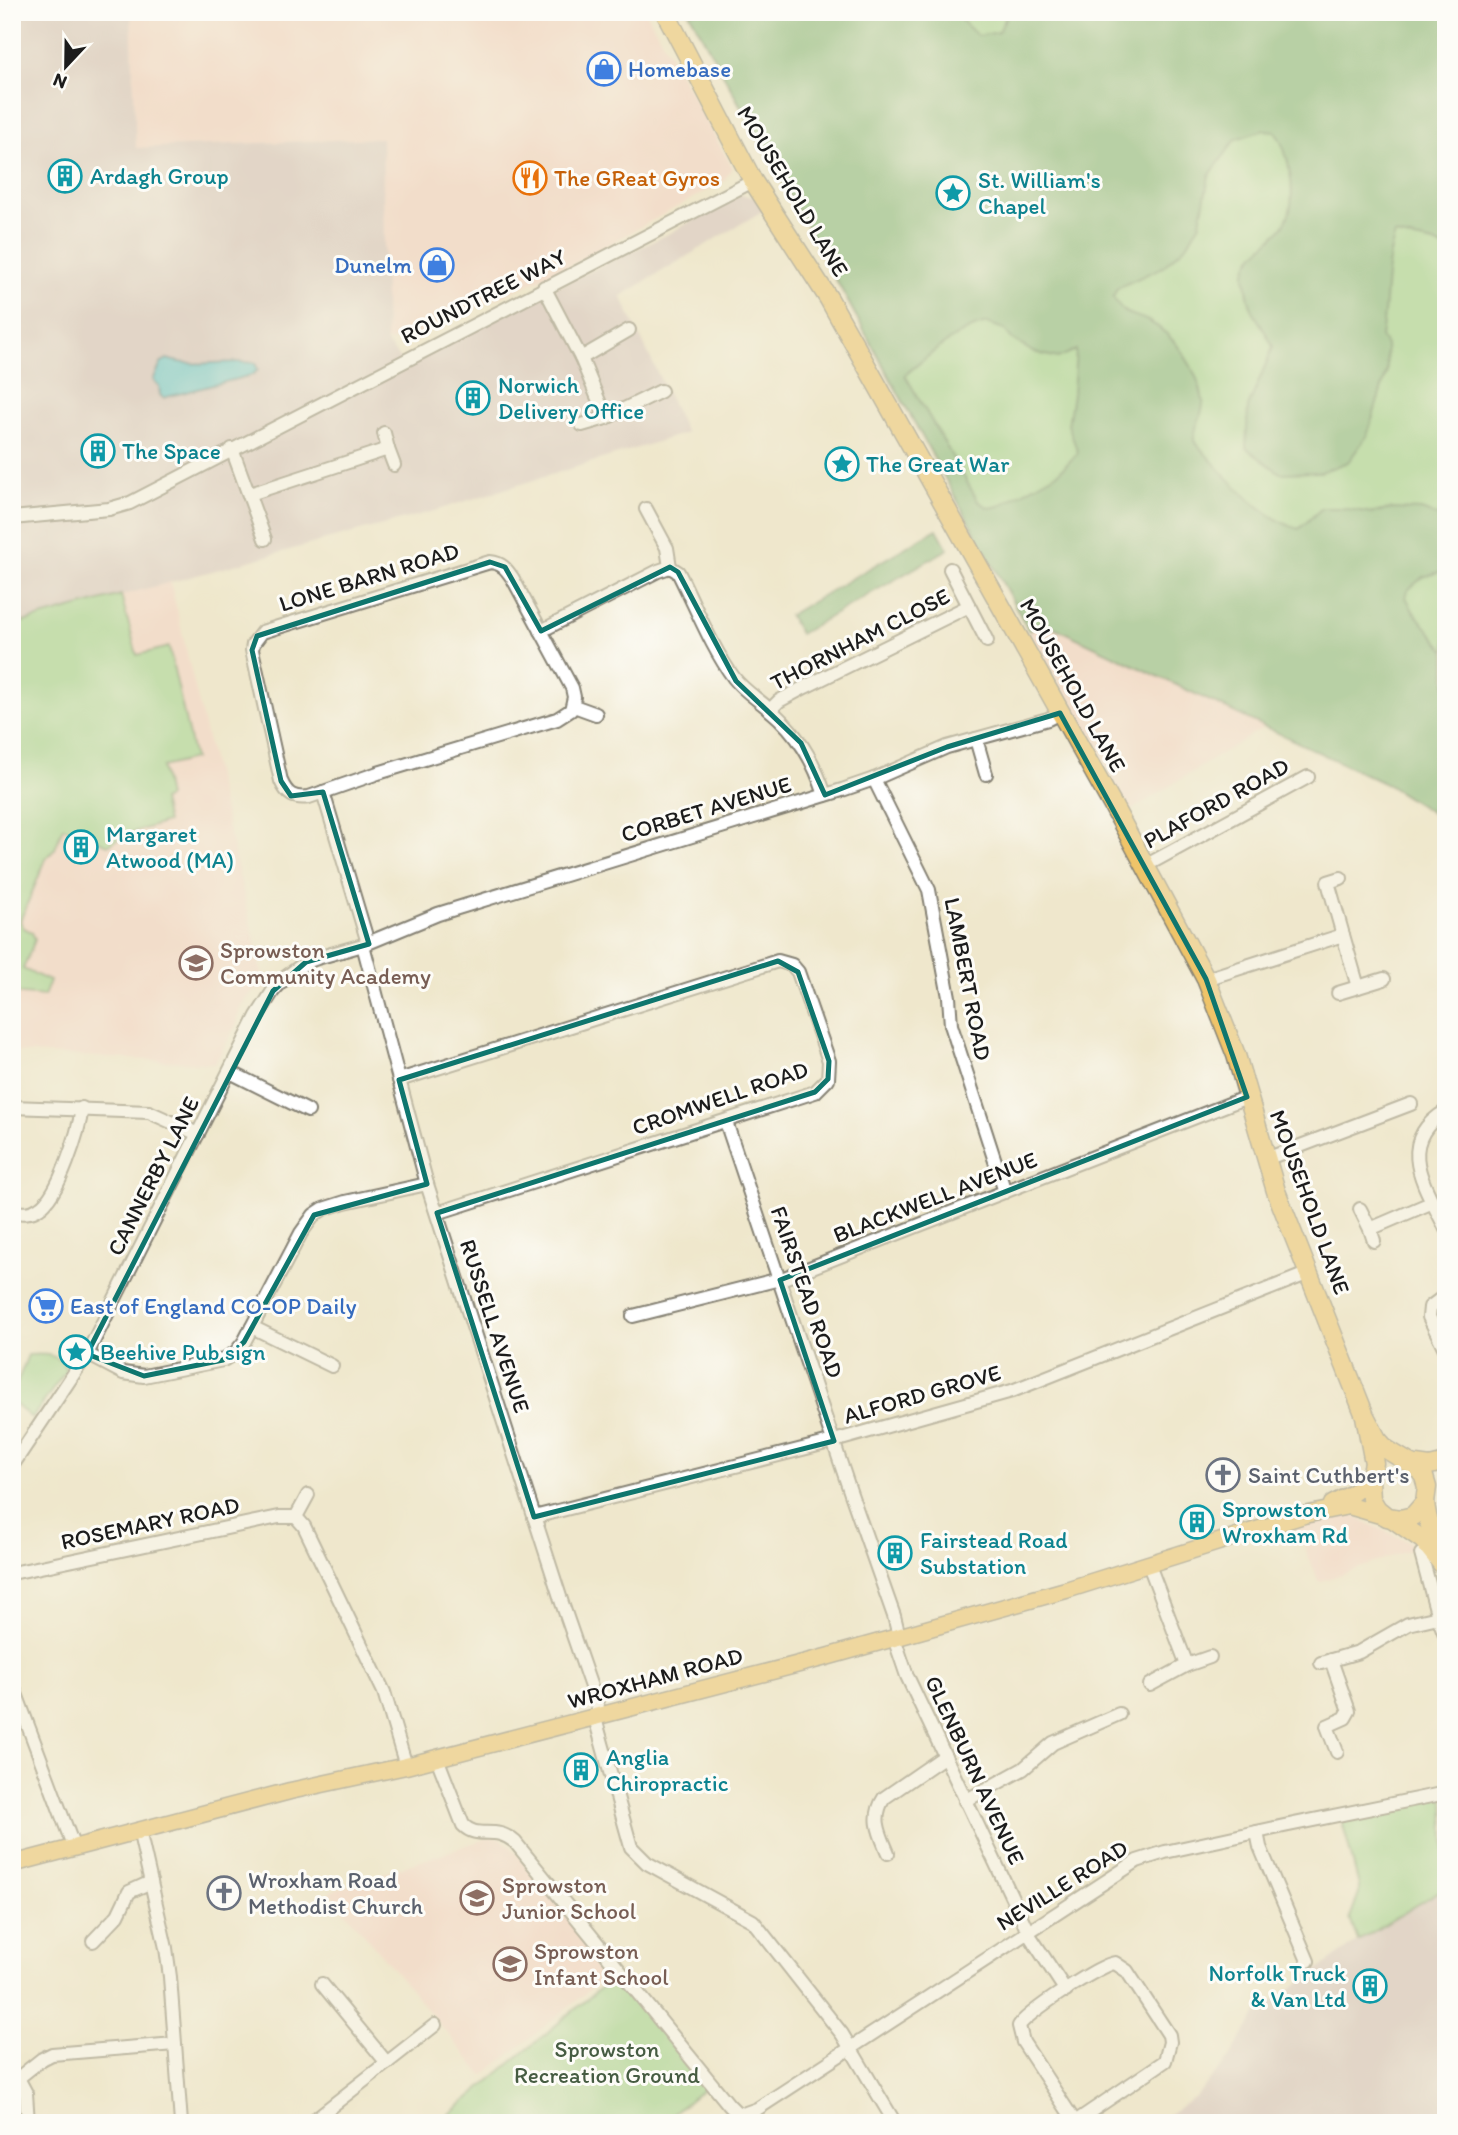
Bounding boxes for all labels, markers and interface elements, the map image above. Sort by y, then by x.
north arrow [32,32,102,102]
shop icon: Homebase [585,50,623,88]
place label: Homebase [628,55,731,83]
text: N [50,68,70,94]
street label: MOUSEHOLD LANE [731,101,855,282]
building icon: Ardagh Group [46,157,84,195]
restaurant icon: The GReat Gyros [511,159,549,197]
place label: Ardagh Group [90,162,229,190]
place label: The GReat Gyros [554,164,720,192]
place label: St. William's Chapel [978,166,1101,220]
place icon: St. William's Chapel [934,174,972,212]
street label: ROUNDTREE WAY [396,242,570,350]
shop icon: Dunelm [418,246,456,284]
place label: Dunelm [334,251,412,279]
place label: Norwich Delivery Office [498,371,644,425]
building icon: Norwich Delivery Office [454,379,492,417]
building icon: The Space [79,432,117,470]
place label: The Space [122,437,221,465]
place icon: The Great War [823,445,861,483]
place label: The Great War [866,450,1009,478]
street label: LONE BARN ROAD [276,536,462,618]
street label: THORNHAM CLOSE [766,582,954,696]
street label: MOUSEHOLD LANE [1014,593,1132,777]
street label: PLAFORD ROAD [1138,751,1294,855]
street label: CORBET AVENUE [618,770,795,848]
place label: Margaret Atwood (MA) [106,820,234,874]
building icon: Margaret Atwood (MA) [62,828,100,866]
street label: LAMBERT ROAD [938,895,998,1063]
place label: Sprowston Community Academy [220,936,431,990]
school or university icon: Sprowston Community Academy [177,944,215,982]
street label: CROMWELL ROAD [628,1055,812,1141]
street label: CANNERBY LANE [101,1092,205,1260]
street label: MOUSEHOLD LANE [1264,1106,1356,1298]
street label: BLACKWELL AVENUE [829,1145,1041,1249]
street label: FAIRSTEAD ROAD [764,1202,850,1382]
street label: RUSSELL AVENUE [454,1236,536,1417]
supermarket icon: East of England CO-OP Daily [27,1287,65,1325]
place label: East of England CO-OP Daily [70,1292,357,1320]
place icon: Beehive Pub sign [57,1333,95,1371]
place label: Beehive Pub sign [100,1338,265,1366]
street label: ALFORD GROVE [840,1358,1004,1430]
church icon: Saint Cuthbert's [1204,1456,1242,1494]
place label: Saint Cuthbert's [1248,1461,1409,1489]
street label: ROSEMARY ROAD [58,1490,242,1556]
place label: Sprowston Wroxham Rd [1222,1495,1348,1549]
building icon: Sprowston Wroxham Rd [1178,1503,1216,1541]
place label: Fairstead Road Substation [920,1526,1068,1580]
building icon: Fairstead Road Substation [876,1534,914,1572]
street label: WROXHAM ROAD [564,1641,746,1715]
street label: GLENBURN AVENUE [919,1671,1031,1869]
place label: Anglia Chiropractic [606,1743,729,1797]
building icon: Anglia Chiropractic [562,1751,600,1789]
street label: NEVILLE ROAD [991,1833,1133,1937]
place label: Wroxham Road Methodist Church [248,1866,423,1920]
place label: Sprowston Junior School [502,1871,637,1925]
church icon: Wroxham Road Methodist Church [205,1874,243,1912]
school or university icon: Sprowston Junior School [458,1879,496,1917]
place label: Sprowston Infant School [534,1937,669,1991]
school or university icon: Sprowston Infant School [491,1945,529,1983]
place label: Norfolk Truck & Van Ltd [1209,1959,1346,2013]
building icon: Norfolk Truck & Van Ltd [1351,1967,1389,2005]
park label: Sprowston Recreation Ground [514,2035,700,2089]

